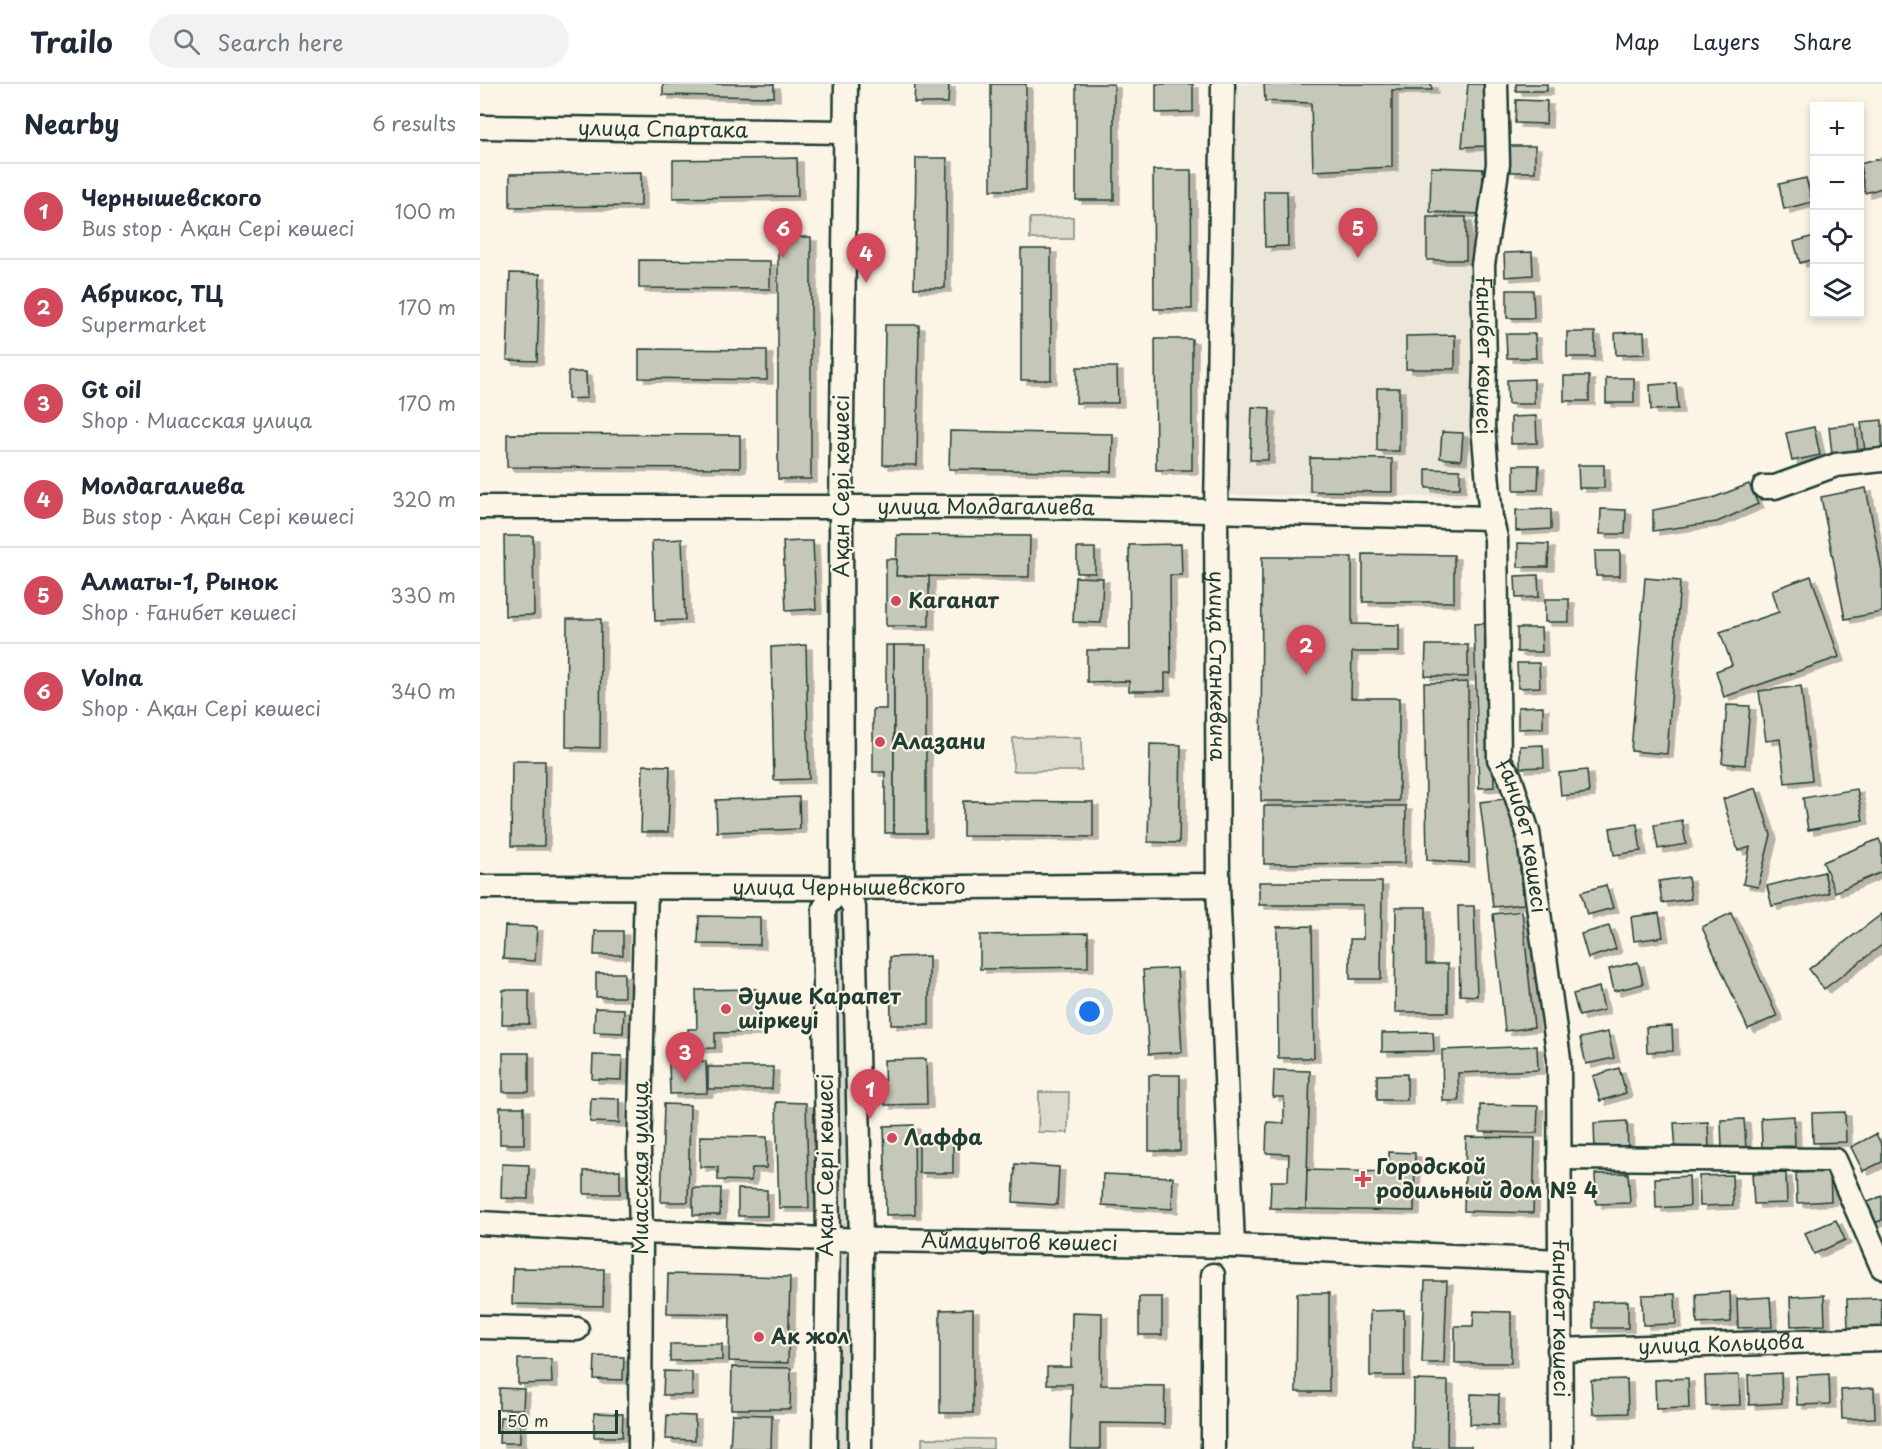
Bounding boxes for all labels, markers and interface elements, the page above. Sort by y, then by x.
search box [149,14,569,68]
text: Trailo [30,20,113,63]
icon: search [170,25,203,58]
text: Search here [218,25,343,58]
text: Map [1615,25,1659,57]
text: Layers [1692,25,1760,57]
text: Share [1793,25,1852,57]
map controls [1810,102,1864,318]
button: + [1810,102,1864,156]
text: Nearby [24,104,119,143]
text: 6 results [372,108,456,138]
street label: улица Спартака [578,110,749,145]
button: − [1810,156,1864,210]
text: Чернышевского [81,180,261,213]
text: 1 [39,196,48,226]
text: 100 m [395,196,456,226]
pin: 6 [764,208,802,258]
pin: 5 [1338,208,1378,258]
button: locate [1810,210,1864,264]
text: Bus stop · Ақан Сері көшесі [81,213,355,243]
pin: 4 [846,234,886,283]
button: layers [1810,264,1864,318]
text: Абрикос, ТЦ [81,276,223,309]
street label: Ғанибет көшесі [1469,277,1503,436]
text: 2 [36,292,51,322]
text: 170 m [398,292,456,322]
text: Supermarket [81,309,207,339]
text: Gt oil [81,372,142,405]
text: 3 [37,388,50,418]
text: 170 m [398,388,456,418]
street label: Ақан Сері көшесі [824,395,856,577]
text: Shop · Миасская улица [81,405,312,435]
text: Молдагалиева [81,468,245,501]
text: 4 [37,484,50,514]
text: 320 m [392,484,456,514]
street label: улица Молдагалиева [877,489,1095,522]
text: Bus stop · Ақан Сері көшесі [81,501,355,531]
text: Алматы-1, Рынок [81,564,278,597]
street label: улица Станкевича [1202,571,1235,762]
text: 5 [37,580,50,610]
text: 330 m [390,580,456,610]
place label: Каганат [908,583,1000,615]
marker: Каганат [889,594,903,608]
text: Shop · Ғанибет көшесі [81,597,297,627]
pin: 2 [1286,626,1326,675]
text: Volna [81,660,143,693]
text: 6 [36,676,51,706]
text: 340 m [391,676,456,706]
text: Shop · Ақан Сері көшесі [81,693,321,723]
place label: Алазани [892,724,986,756]
marker: Алазани [873,735,887,749]
street label: Ғанибет көшесі [1489,752,1557,915]
street label: улица Чернышевского [732,869,966,902]
place label: Әулие Карапет шіркеуі [738,979,901,1035]
your location [1075,997,1104,1026]
marker: Әулие Карапет шіркеуі [719,1002,733,1016]
pin: 3 [666,1032,704,1082]
pin: 1 [850,1070,890,1119]
street label: Ақан Сері көшесі [808,1074,840,1256]
street label: Миасская улица [623,1080,655,1255]
place label: Лаффа [904,1120,982,1152]
marker: Лаффа [885,1131,899,1145]
place label: Городской родильный дом № 4 [1376,1149,1598,1205]
marker: Городской родильный дом № 4 [1354,1170,1372,1188]
street label: Аймауытов көшесі [921,1223,1118,1258]
street label: Ғанибет көшесі [1546,1240,1579,1398]
place label: Ак жол [770,1319,850,1351]
street label: улица Кольцова [1637,1324,1804,1361]
marker: Ак жол [752,1330,766,1344]
scale bar [498,1407,618,1434]
text: 50 m [507,1408,548,1432]

